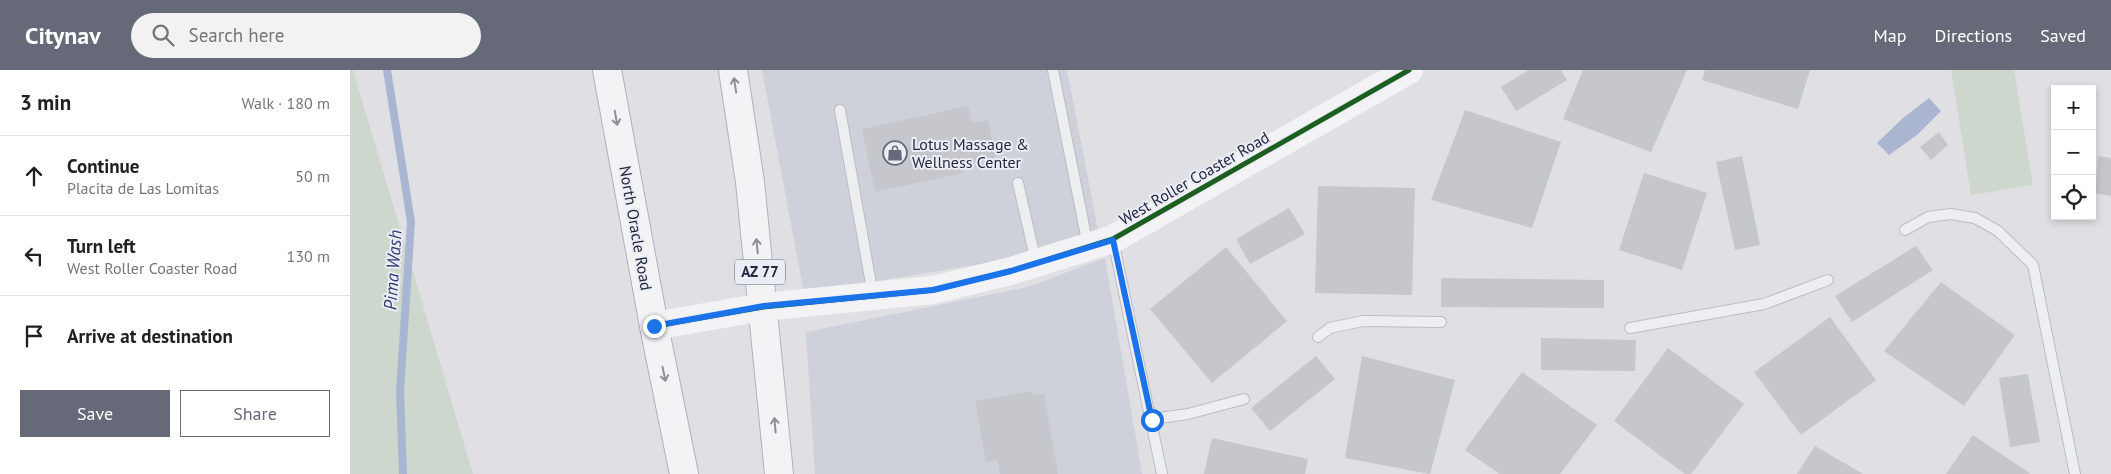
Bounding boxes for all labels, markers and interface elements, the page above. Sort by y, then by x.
search box [131,13,481,58]
text: Citynav [25,20,101,51]
icon: search [149,21,177,49]
text: Search here [189,23,284,47]
text: Map [1874,24,1906,47]
text: Directions [1934,24,2012,47]
text: Saved [2040,24,2086,47]
one-way arrow [730,78,740,94]
map controls [2051,85,2096,220]
button: + [2051,85,2096,130]
text: 3 min [20,89,71,116]
text: Walk · 180 m [241,93,330,113]
one-way arrow [612,110,622,126]
street label: West Roller Coaster Road [1115,127,1273,229]
button: − [2051,130,2096,175]
place label: Lotus Massage & Wellness Center [912,134,1029,172]
shop icon: Lotus Massage & Wellness Center [882,140,908,166]
text: Continue [67,154,139,178]
icon: ahead [20,162,48,190]
street label: North Oracle Road [615,164,657,292]
text: 50 m [295,166,330,186]
button: locate [2051,175,2096,220]
text: Placita de Las Lomitas [67,178,219,198]
water label: Pima Wash [378,229,407,311]
text: Turn left [67,234,136,258]
one-way arrow [752,239,762,255]
icon: left [20,242,48,270]
text: 130 m [287,246,330,266]
text: West Roller Coaster Road [67,258,237,278]
road number: AZ 77 [735,260,785,284]
route end [643,315,666,338]
icon: arrive [20,322,48,350]
text: Arrive at destination [67,324,233,348]
one-way arrow [659,365,669,381]
button: Save [20,390,170,437]
button: Share [180,390,330,437]
route start [1141,409,1164,432]
one-way arrow [770,418,780,434]

